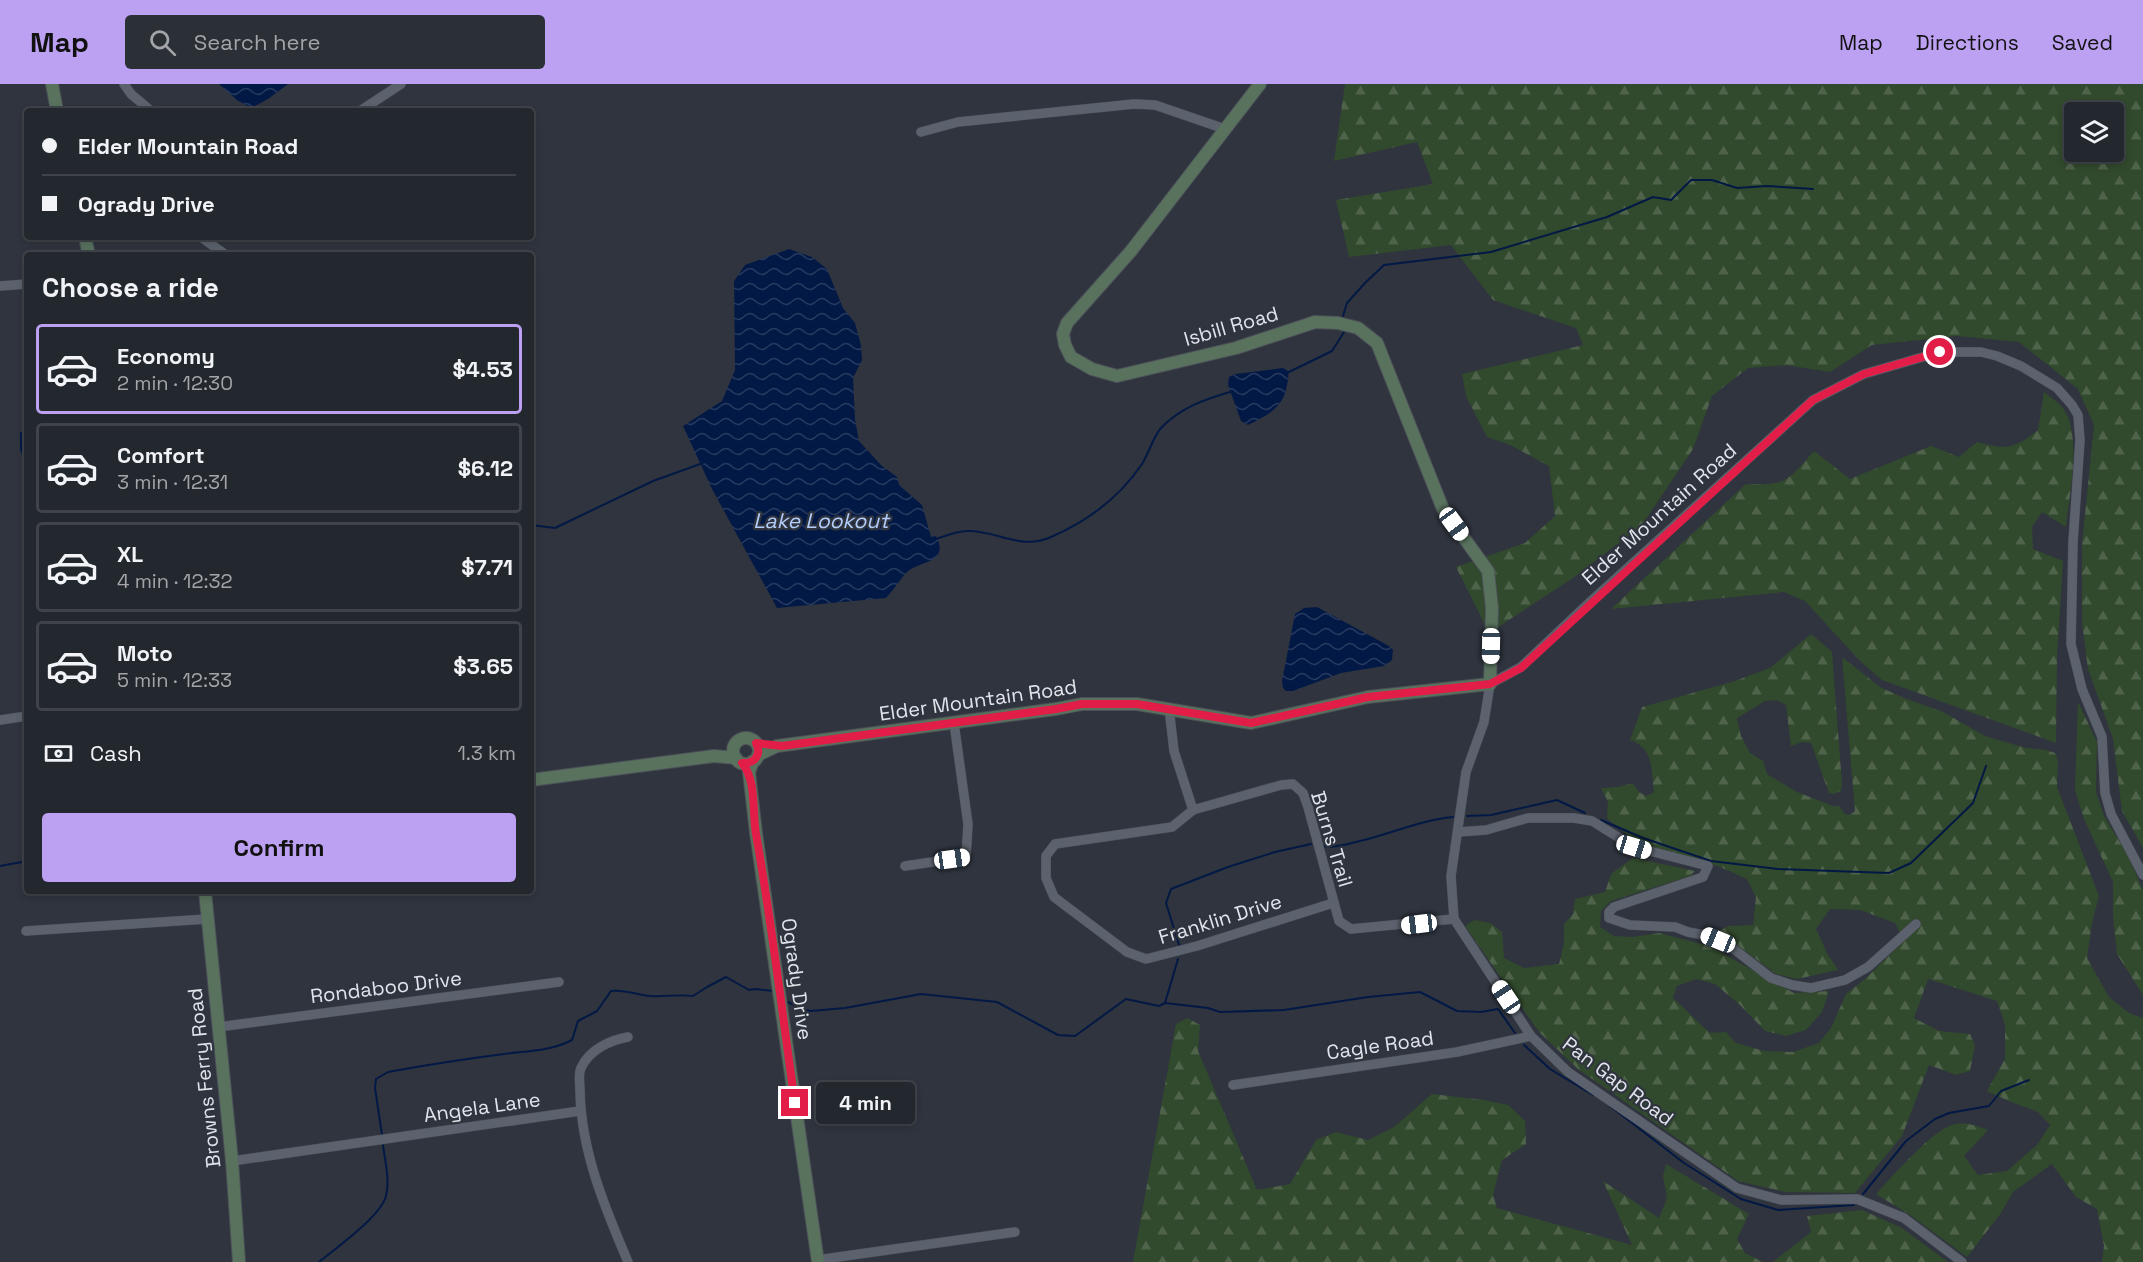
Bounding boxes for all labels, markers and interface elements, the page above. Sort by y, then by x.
search box [125,15,545,69]
text: Map [30,24,89,60]
icon: search [146,26,179,59]
text: Search here [194,28,321,56]
text: Map [1839,29,1883,56]
text: Directions [1916,29,2019,56]
text: Saved [2052,29,2113,56]
map controls [2064,102,2124,162]
button: layers [2064,102,2124,162]
text: Elder Mountain Road [78,132,298,160]
text: Ogrady Drive [78,190,215,218]
text: Choose a ride [42,270,219,305]
street label: Isbill Road [1181,300,1281,352]
route start [1926,338,1953,365]
icon: car [45,342,99,396]
text: Economy [117,342,215,370]
text: $4.53 [453,355,513,383]
text: 2 min · 12:30 [117,370,233,396]
street label: Elder Mountain Road [1576,438,1742,590]
icon: car [45,441,99,495]
text: Comfort [117,441,205,469]
text: $6.12 [458,454,513,482]
text: 3 min · 12:31 [117,469,228,495]
car [1436,504,1472,544]
water label: Lake Lookout [753,507,891,534]
icon: car [45,540,99,594]
text: XL [117,540,143,568]
text: $7.71 [461,553,513,581]
text: 4 min · 12:32 [117,568,233,594]
car [1482,628,1500,664]
icon: car [45,639,99,693]
text: Moto [117,639,173,667]
text: $3.65 [453,652,513,680]
text: 5 min · 12:33 [117,667,232,693]
street label: Elder Mountain Road [877,673,1079,727]
icon: cash [42,737,75,770]
text: Cash [90,739,142,767]
text: 1.3 km [457,740,516,766]
street label: Burns Trail [1305,788,1359,890]
button: Confirm [42,813,516,882]
car [1614,833,1654,861]
car [933,848,971,870]
street label: Franklin Drive [1155,888,1285,950]
car [1400,913,1438,935]
street label: Ogrady Drive [776,916,818,1042]
car [1698,925,1738,955]
street label: Rondaboo Drive [309,965,463,1009]
car [1488,977,1524,1017]
street label: Browns Ferry Road [182,987,226,1169]
street label: Cagle Road [1325,1025,1435,1065]
street label: Pan Gap Road [1557,1031,1679,1131]
callout: 4 min [816,1082,915,1124]
street label: Angela Lane [422,1086,542,1128]
route end [781,1089,808,1116]
text: 4 min [839,1090,892,1116]

